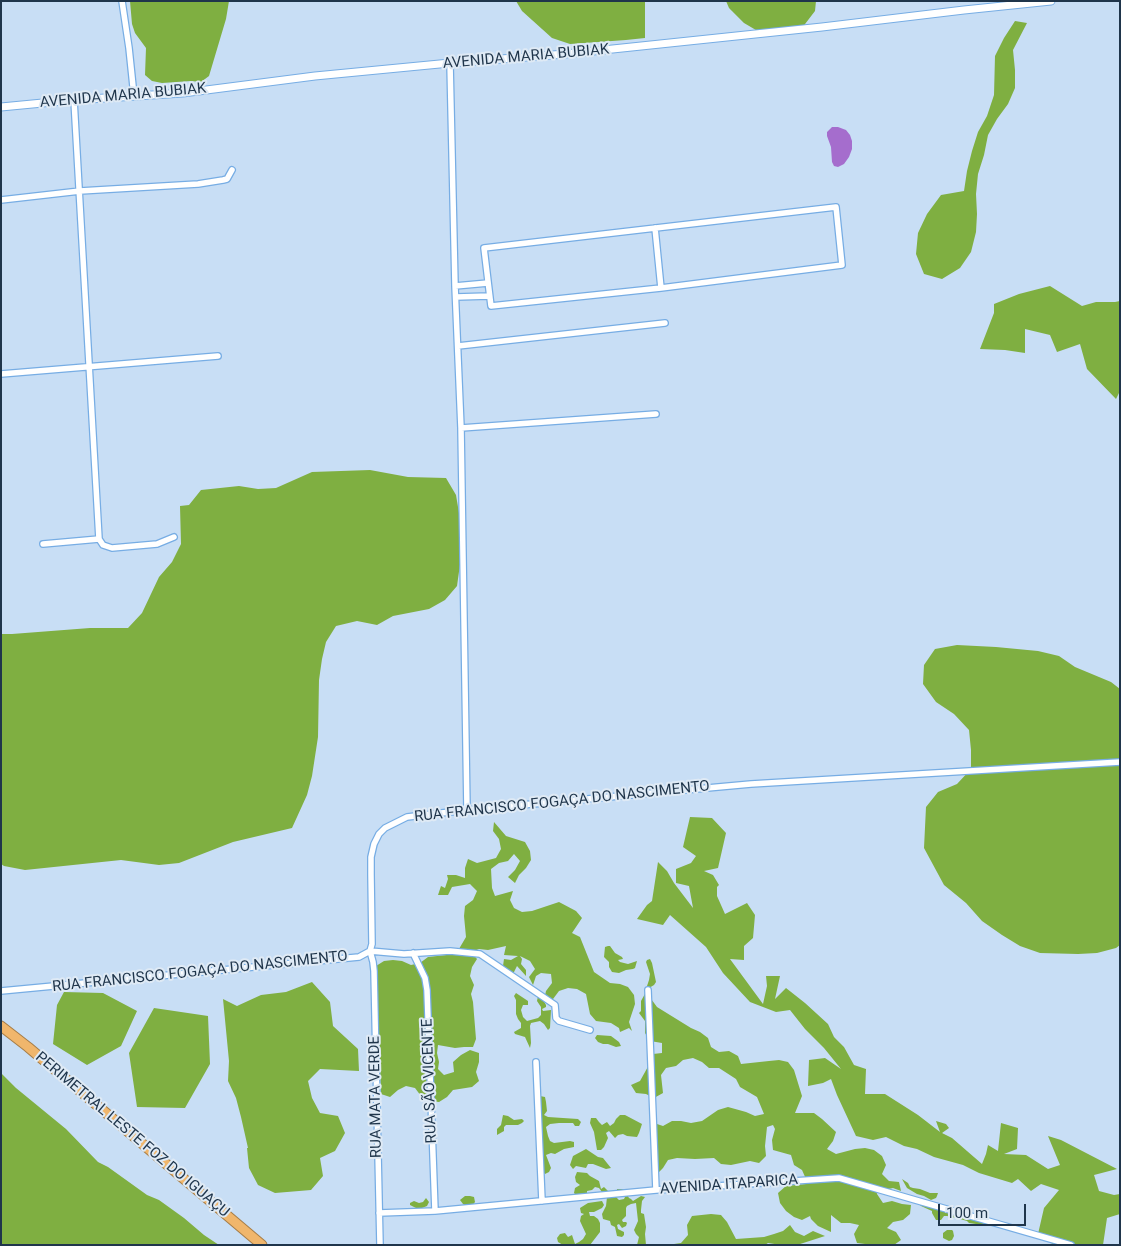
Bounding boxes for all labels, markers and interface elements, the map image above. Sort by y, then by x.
street label: AVENIDA MARIA BUBIAK [442,41,610,73]
street label: AVENIDA MARIA BUBIAK [39,80,207,112]
street label: RUA FRANCISCO FOGAÇA DO NASCIMENTO [413,778,711,826]
street label: RUA FRANCISCO FOGAÇA DO NASCIMENTO [51,948,349,996]
street label: RUA SÃO VICENTE [419,1018,441,1144]
street label: RUA MATA VERDE [366,1036,386,1158]
street label: PERIMETRAL LESTE FOZ DO IGUAÇU [31,1049,233,1221]
street label: AVENIDA ITAPARICA [659,1171,799,1199]
scale bar [941,1194,1028,1226]
text: 100 m [946,1204,988,1222]

